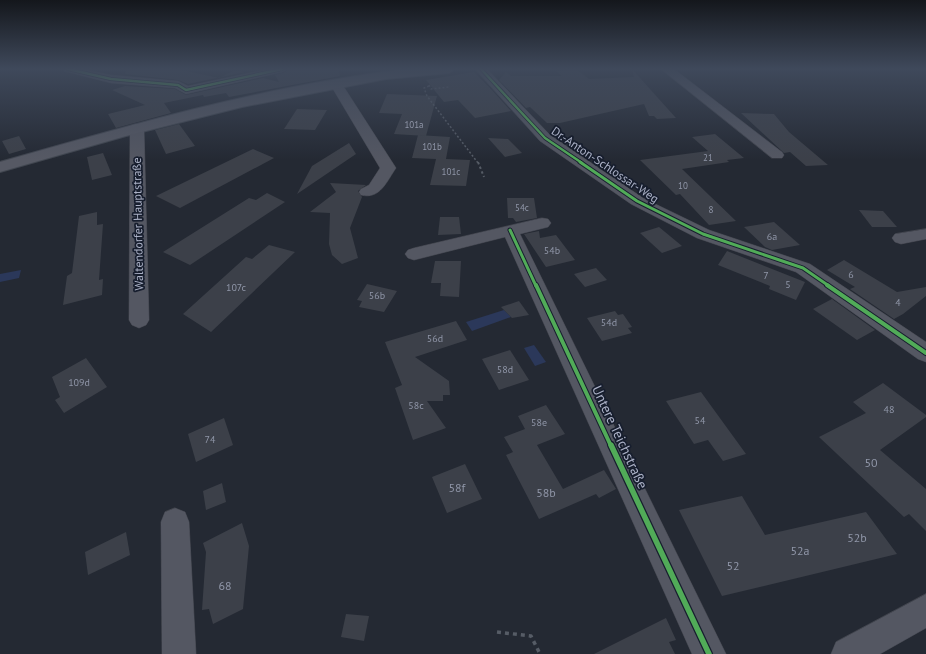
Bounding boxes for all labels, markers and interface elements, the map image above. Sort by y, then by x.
house number: 101a [404,119,424,130]
street label: Dr.-Anton-Schlossar-Weg [549,123,662,206]
house number: 101b [422,141,442,152]
house number: 21 [703,152,713,163]
street label: Waltendorfer Hauptstraße [129,157,146,291]
house number: 101c [442,166,460,177]
house number: 10 [678,180,688,191]
house number: 54c [515,202,529,213]
house number: 8 [709,204,714,215]
house number: 6a [767,230,777,243]
house number: 54b [544,244,560,257]
house number: 6 [848,268,854,281]
house number: 7 [763,269,769,282]
house number: 5 [785,278,791,291]
house number: 107c [226,281,247,294]
house number: 56b [369,289,385,302]
house number: 4 [895,296,901,309]
house number: 54d [601,316,617,329]
house number: 56d [427,332,443,345]
house number: 58d [497,363,513,376]
house number: 109d [68,376,90,389]
street label: Untere Teichstraße [588,382,652,492]
house number: 58c [408,399,424,412]
house number: 48 [884,403,894,416]
house number: 54 [695,414,706,427]
house number: 58e [531,416,547,429]
house number: 74 [205,433,216,446]
house number: 50 [864,455,878,470]
house number: 58f [449,480,467,495]
house number: 58b [536,485,556,500]
house number: 52b [847,530,867,545]
house number: 52a [790,543,810,558]
house number: 52 [726,558,740,573]
house number: 68 [218,578,232,593]

